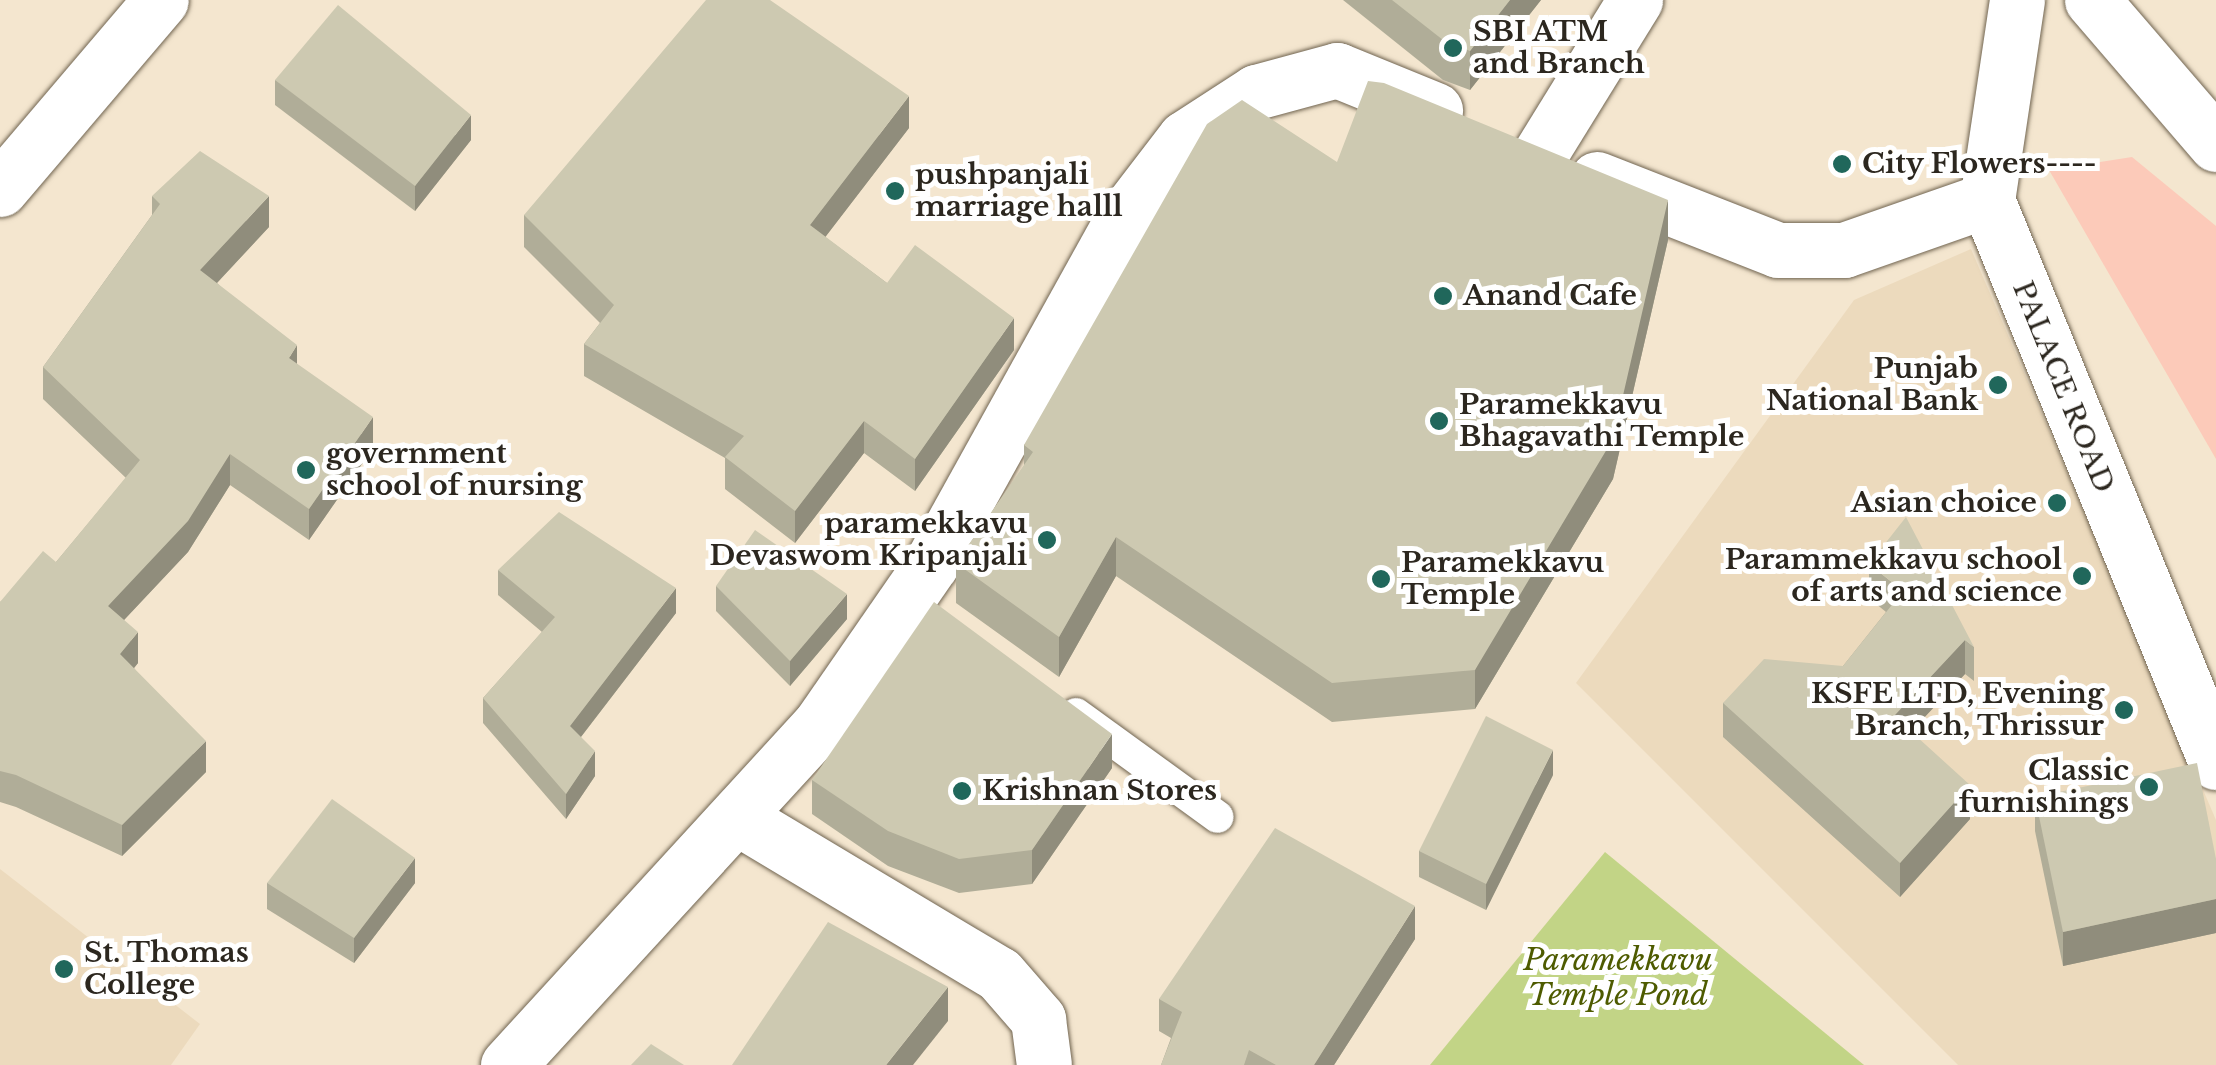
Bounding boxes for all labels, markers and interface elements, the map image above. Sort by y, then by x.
place label: SBI ATM and Branch [1473,15,1645,81]
marker: SBI ATM and Branch [1442,37,1464,59]
place label: City Flowers---- [1862,147,2097,181]
marker: City Flowers---- [1831,153,1853,175]
place label: pushpanjali marriage halll [915,158,1123,224]
marker: pushpanjali marriage halll [884,180,906,202]
street label: PALACE ROAD [2005,276,2121,498]
place label: Anand Cafe [1463,279,1637,313]
marker: Anand Cafe [1432,285,1454,307]
place label: Punjab National Bank [1766,352,1978,418]
marker: Punjab National Bank [1987,374,2009,396]
place label: Paramekkavu Bhagavathi Temple [1459,388,1745,454]
marker: Paramekkavu Bhagavathi Temple [1428,410,1450,432]
place label: government school of nursing [326,437,582,503]
marker: government school of nursing [295,459,317,481]
place label: Asian choice [1851,486,2037,520]
marker: Asian choice [2046,492,2068,514]
place label: paramekkavu Devaswom Kripanjali [710,507,1027,573]
marker: paramekkavu Devaswom Kripanjali [1036,529,1058,551]
place label: Parammekkavu school of arts and science [1725,543,2062,609]
place label: Paramekkavu Temple [1401,546,1604,612]
marker: Parammekkavu school of arts and science [2071,565,2093,587]
marker: Paramekkavu Temple [1370,568,1392,590]
place label: KSFE LTD, Evening Branch, Thrissur [1811,677,2104,743]
marker: KSFE LTD, Evening Branch, Thrissur [2113,699,2135,721]
place label: Classic furnishings [1959,754,2129,820]
place label: Krishnan Stores [982,774,1217,808]
marker: Classic furnishings [2138,776,2160,798]
marker: Krishnan Stores [951,780,973,802]
place label: St. Thomas College [84,936,250,1002]
water label: Paramekkavu Temple Pond [1523,942,1713,1012]
marker: St. Thomas College [53,958,75,980]

